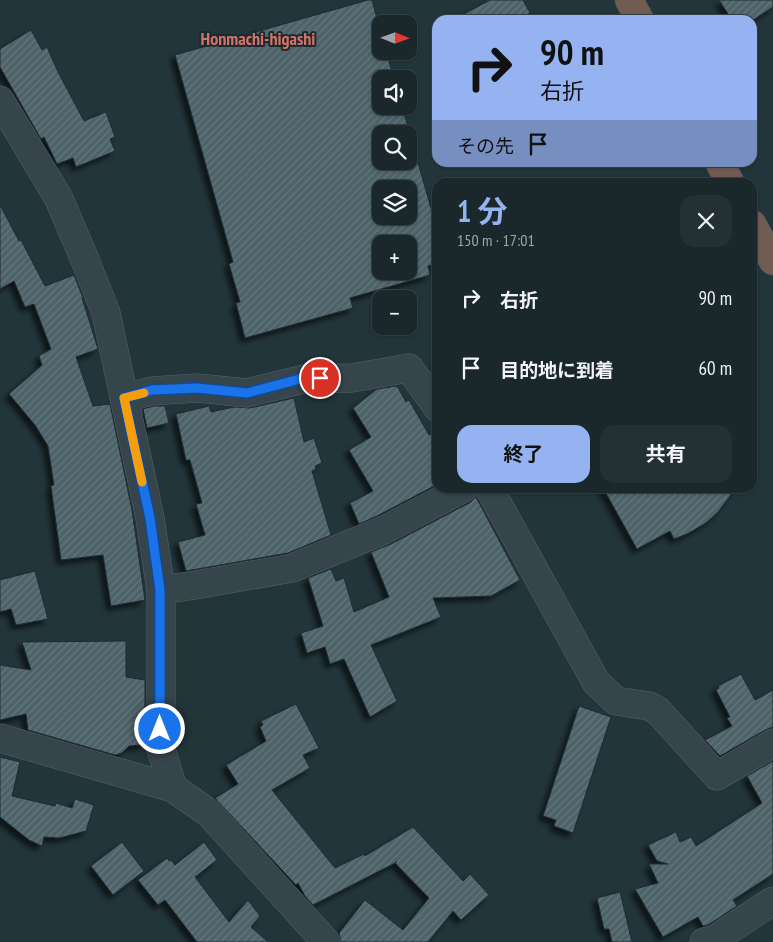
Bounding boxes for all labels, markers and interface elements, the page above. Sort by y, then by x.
north arrow [372,15,418,60]
map controls [372,15,417,335]
district label: Honmachi-higashi [201,27,315,50]
text: 90 m [540,29,604,75]
icon: right [457,35,522,100]
button: sound [372,70,417,115]
text: 右折 [540,77,584,105]
button: search [372,125,417,170]
icon: arrive [524,130,552,158]
text: その先 [457,134,514,158]
button: layers [372,180,417,225]
text: 1 分 [457,191,508,230]
button: close [680,195,732,247]
text: 150 m · 17:01 [457,230,535,250]
button: + [372,235,417,280]
icon: right [457,284,485,312]
text: 90 m [699,286,732,310]
text: 右折 [500,288,538,312]
button: − [372,290,417,335]
icon: arrive [457,354,485,382]
text: 60 m [699,356,732,380]
pin [299,357,341,399]
text: 目的地に到着 [500,358,614,382]
icon: arrive [306,364,334,392]
button: 終了 [457,425,590,483]
button: 共有 [600,425,732,483]
position arrow [133,702,185,754]

